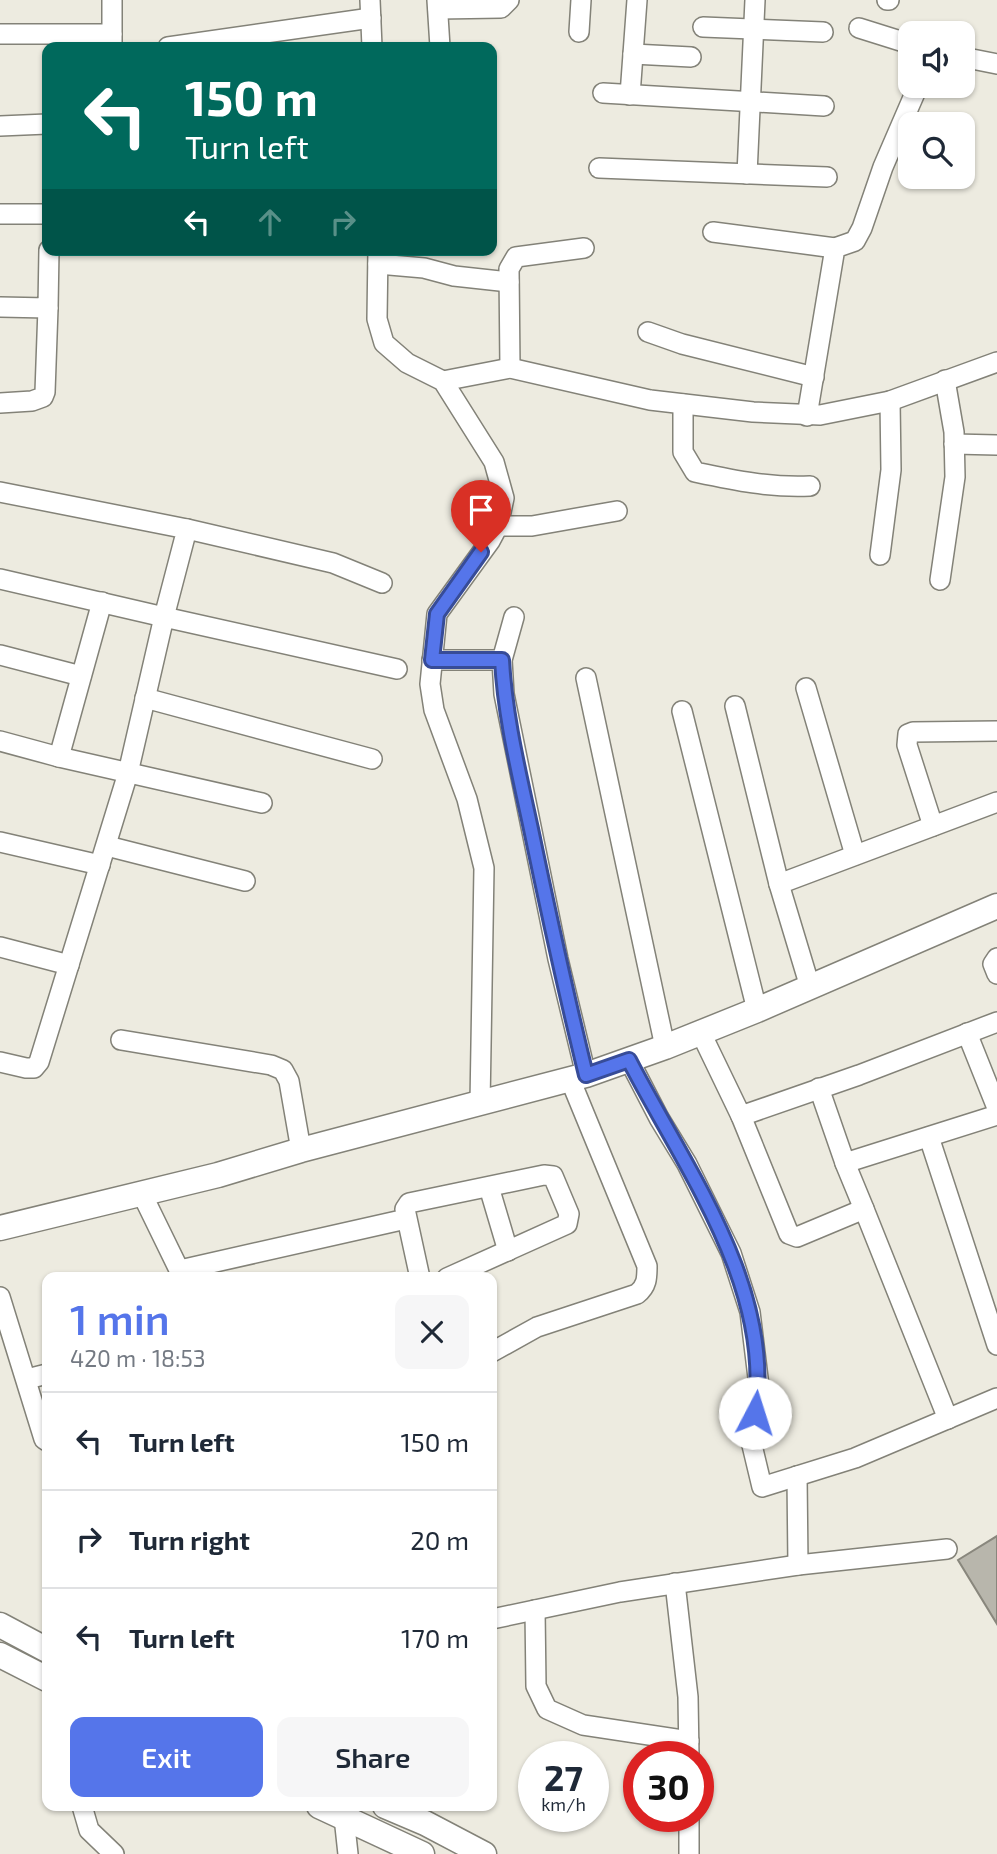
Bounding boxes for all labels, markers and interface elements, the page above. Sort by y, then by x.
map controls [898,21,975,189]
button: sound [898,21,975,98]
text: 150 m [185,67,318,126]
icon: left [70,70,161,161]
button: search [898,112,975,189]
text: Turn left [185,127,309,165]
icon: left [178,203,216,241]
icon: ahead [251,203,289,241]
icon: right [324,203,362,241]
pin [451,480,511,552]
icon: arrive [462,491,500,529]
text: 1 min [70,1293,170,1343]
button: close [395,1295,469,1369]
text: 420 m · 18:53 [70,1344,206,1372]
position arrow [718,1376,792,1450]
icon: left [70,1422,108,1460]
text: Turn left [129,1426,235,1457]
text: 150 m [400,1426,469,1457]
icon: right [70,1520,108,1558]
text: Turn right [129,1524,250,1555]
text: 20 m [410,1524,469,1555]
icon: left [70,1618,108,1656]
text: Turn left [129,1622,235,1653]
text: 170 m [401,1622,469,1653]
button: Exit [70,1717,263,1797]
button: Share [277,1717,469,1797]
speed limit sign: 30 [623,1741,714,1832]
text: 27 [544,1756,583,1798]
text: km/h [541,1793,586,1815]

